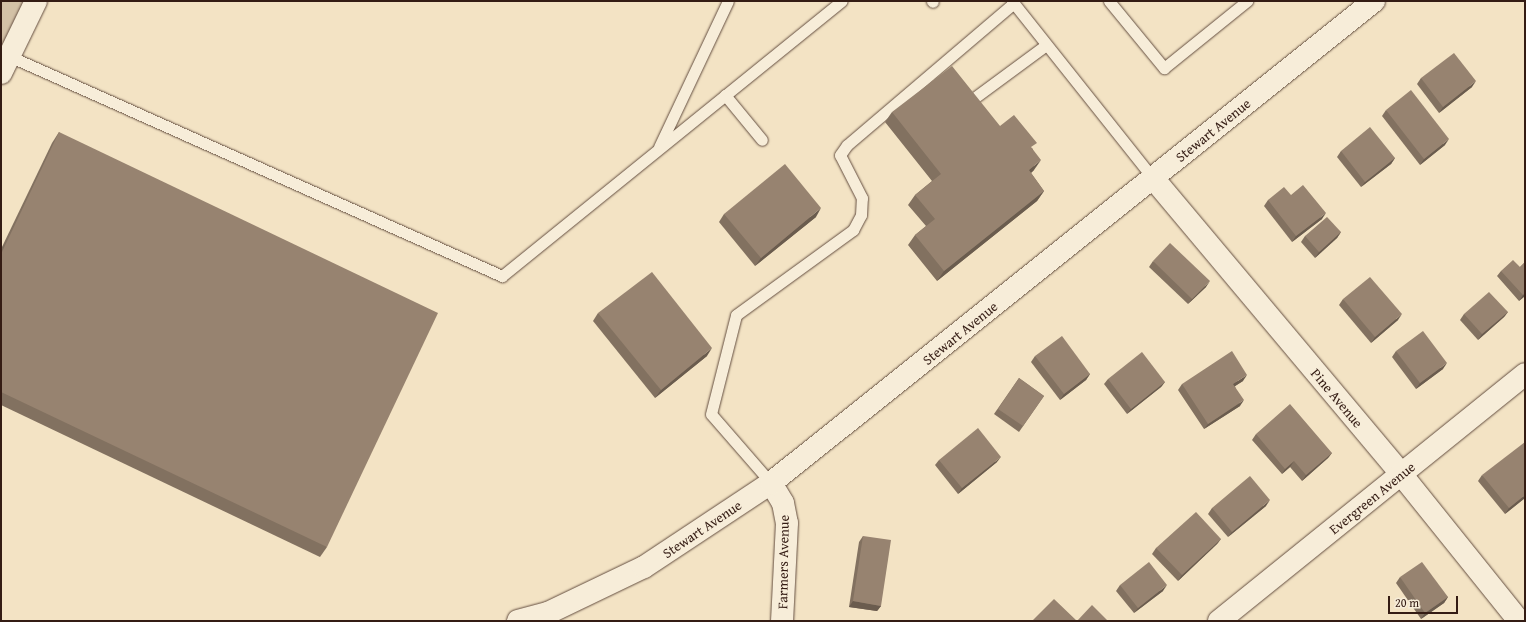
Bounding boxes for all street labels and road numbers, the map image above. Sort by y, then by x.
street label: Stewart Avenue [1172,95,1254,165]
street label: Stewart Avenue [919,298,1001,368]
street label: Pine Avenue [1307,365,1367,431]
street label: Evergreen Avenue [1326,458,1418,538]
street label: Stewart Avenue [659,496,745,562]
street label: Farmers Avenue [774,515,792,609]

